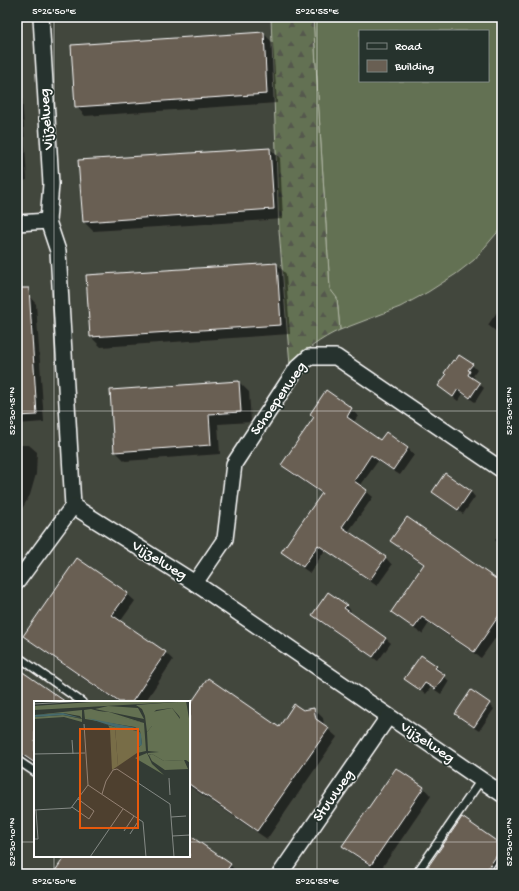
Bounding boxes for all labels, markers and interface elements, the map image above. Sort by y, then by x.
text: 5°26'50"E [32,6,77,18]
text: 5°26'55"E [295,6,339,18]
legend [359,30,489,82]
text: Road [395,41,422,55]
text: Building [394,61,434,75]
street label: Vijzelweg [36,88,58,151]
street label: Schoepenweg [247,359,311,439]
text: 52°30'15"N [7,387,19,435]
text: 52°30'15"N [504,387,516,435]
street label: Vijzelweg [127,537,190,585]
inset map [34,701,190,857]
street label: Vijzelweg [396,718,458,768]
street label: Stuwweg [310,766,358,826]
text: 52°30'10"N [7,817,19,866]
text: 52°30'10"N [504,817,516,866]
text: 5°26'50"E [32,876,77,888]
text: 5°26'55"E [295,876,339,888]

